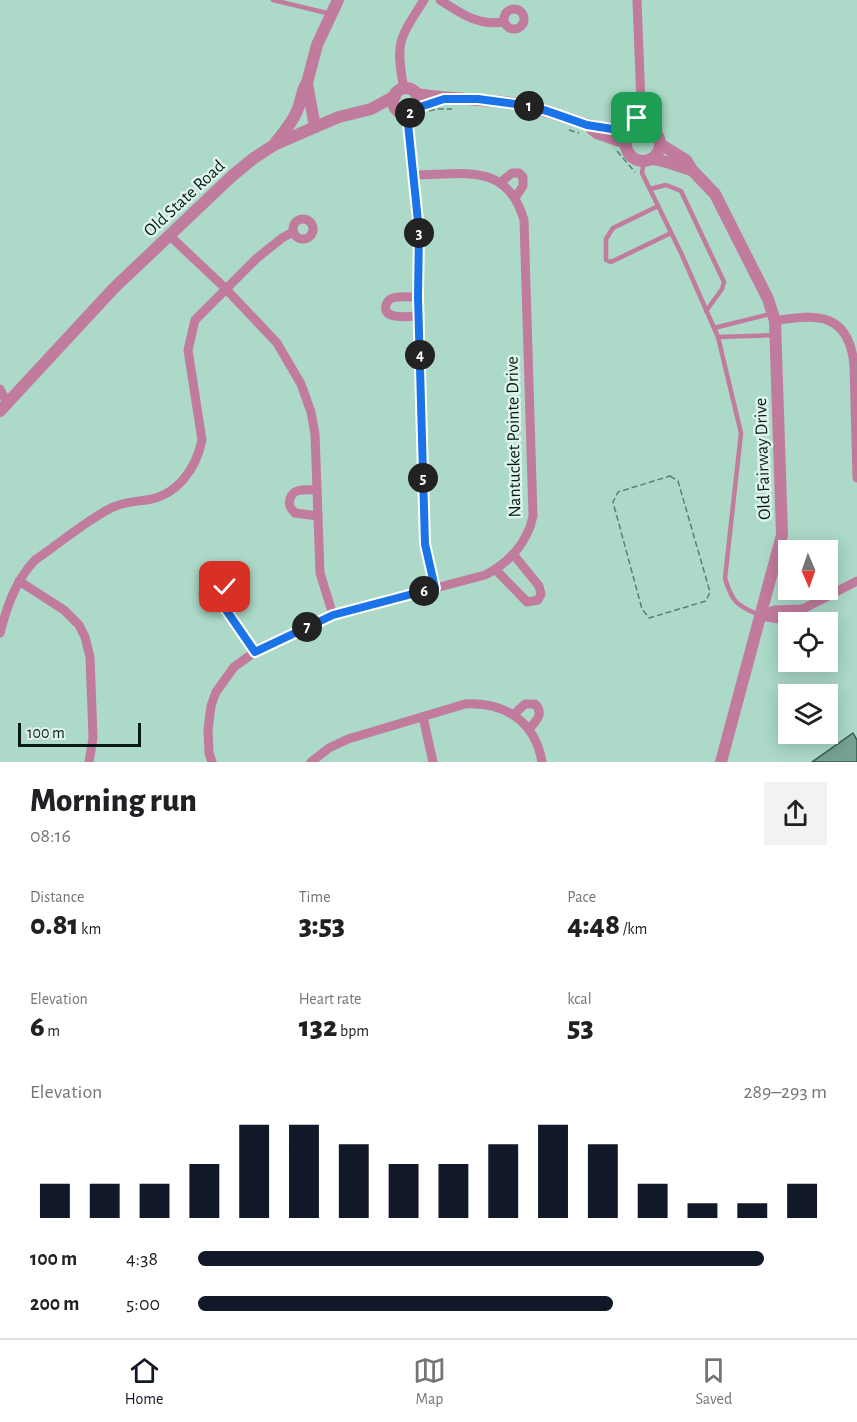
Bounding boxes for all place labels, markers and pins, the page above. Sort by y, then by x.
pin: 1 [514,91,544,121]
pin [611,92,662,143]
pin: 2 [395,98,425,128]
pin: 3 [404,218,434,248]
pin: 4 [405,340,435,370]
pin: 5 [408,463,438,493]
pin [199,561,250,612]
pin: 6 [409,576,439,606]
pin: 7 [292,612,322,642]

